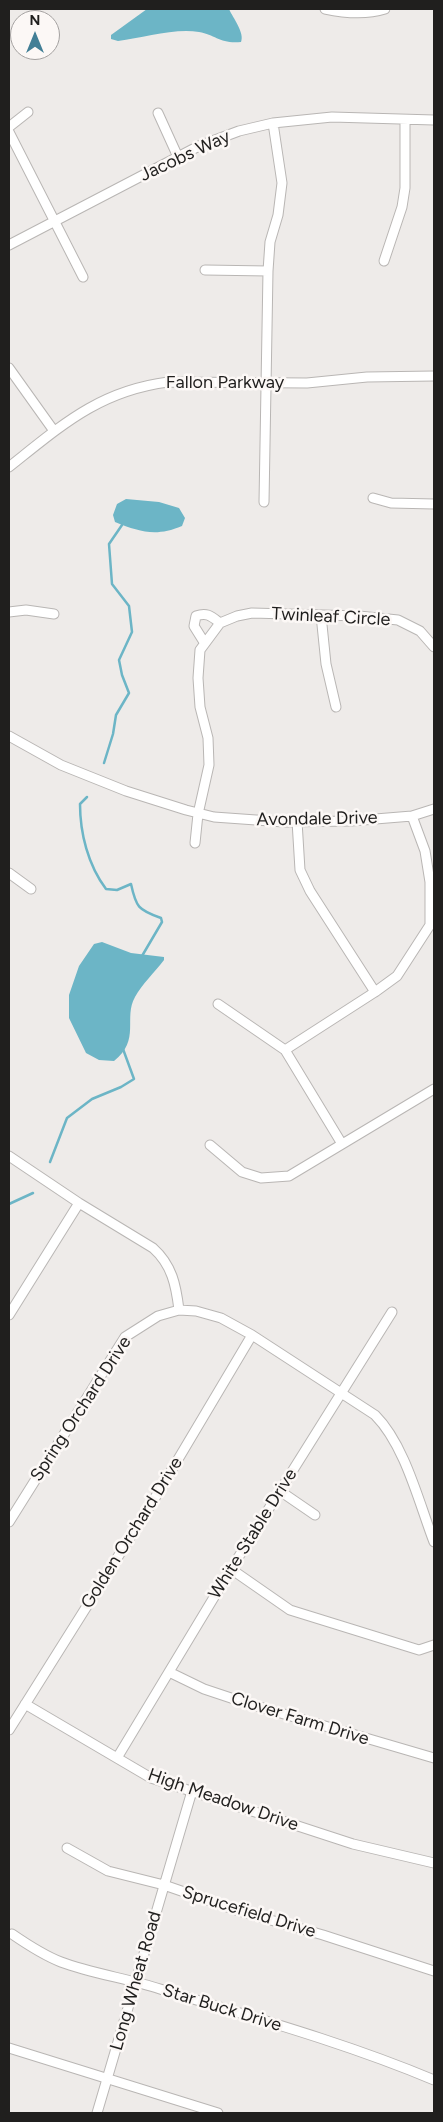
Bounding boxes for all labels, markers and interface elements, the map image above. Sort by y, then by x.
north arrow [10,10,60,60]
text: N [30,12,40,29]
street label: Jacobs Way [136,126,234,186]
street label: Fallon Parkway [166,372,284,394]
street label: Twinleaf Circle [271,603,391,631]
street label: Avondale Drive [256,807,378,831]
street label: Spring Orchard Drive [26,1332,136,1486]
street label: Golden Orchard Drive [77,1453,187,1613]
street label: White Stable Drive [204,1465,302,1603]
street label: Clover Farm Drive [228,1688,372,1750]
street label: High Meadow Drive [145,1764,301,1836]
street label: Sprucefield Drive [180,1881,318,1943]
street label: Long Wheat Road [106,1909,166,2053]
street label: Star Buck Drive [160,1980,284,2036]

